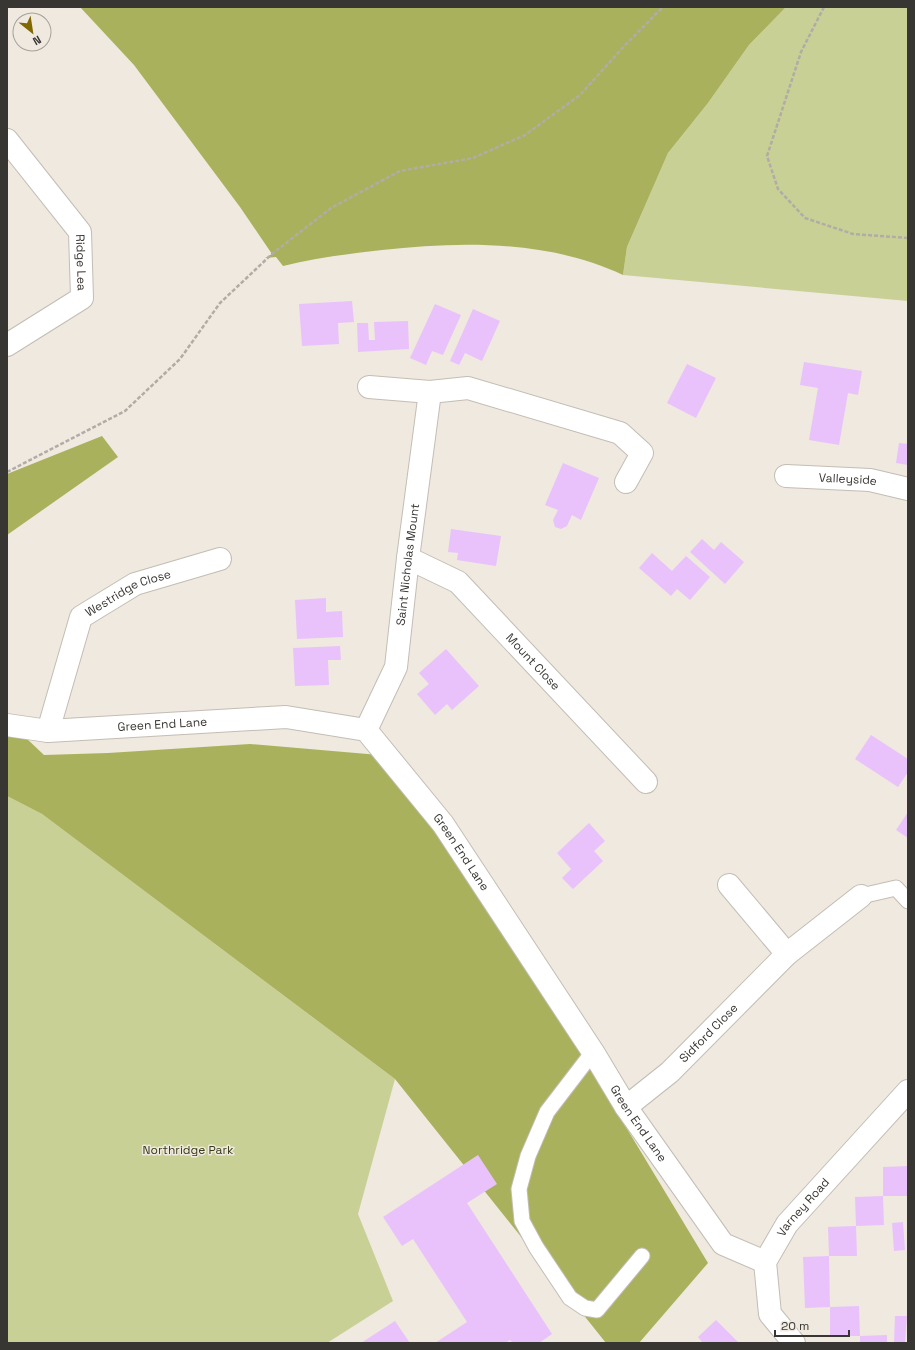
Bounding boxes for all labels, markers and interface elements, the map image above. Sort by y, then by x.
north arrow [12,12,52,52]
text: N [30,33,44,49]
street label: Ridge Lea [72,234,90,291]
street label: Valleyside [818,470,879,489]
street label: Saint Nicholas Mount [393,502,423,626]
street label: Westridge Close [82,566,173,620]
street label: Mount Close [502,630,564,694]
street label: Green End Lane [117,714,208,735]
street label: Green End Lane [430,810,493,894]
street label: Sidford Close [676,1000,741,1066]
street label: Green End Lane [607,1082,670,1165]
park label: Northridge Park [143,1142,234,1158]
street label: Varney Road [773,1175,833,1239]
scale bar [775,1312,849,1338]
text: 20 m [781,1318,809,1334]

